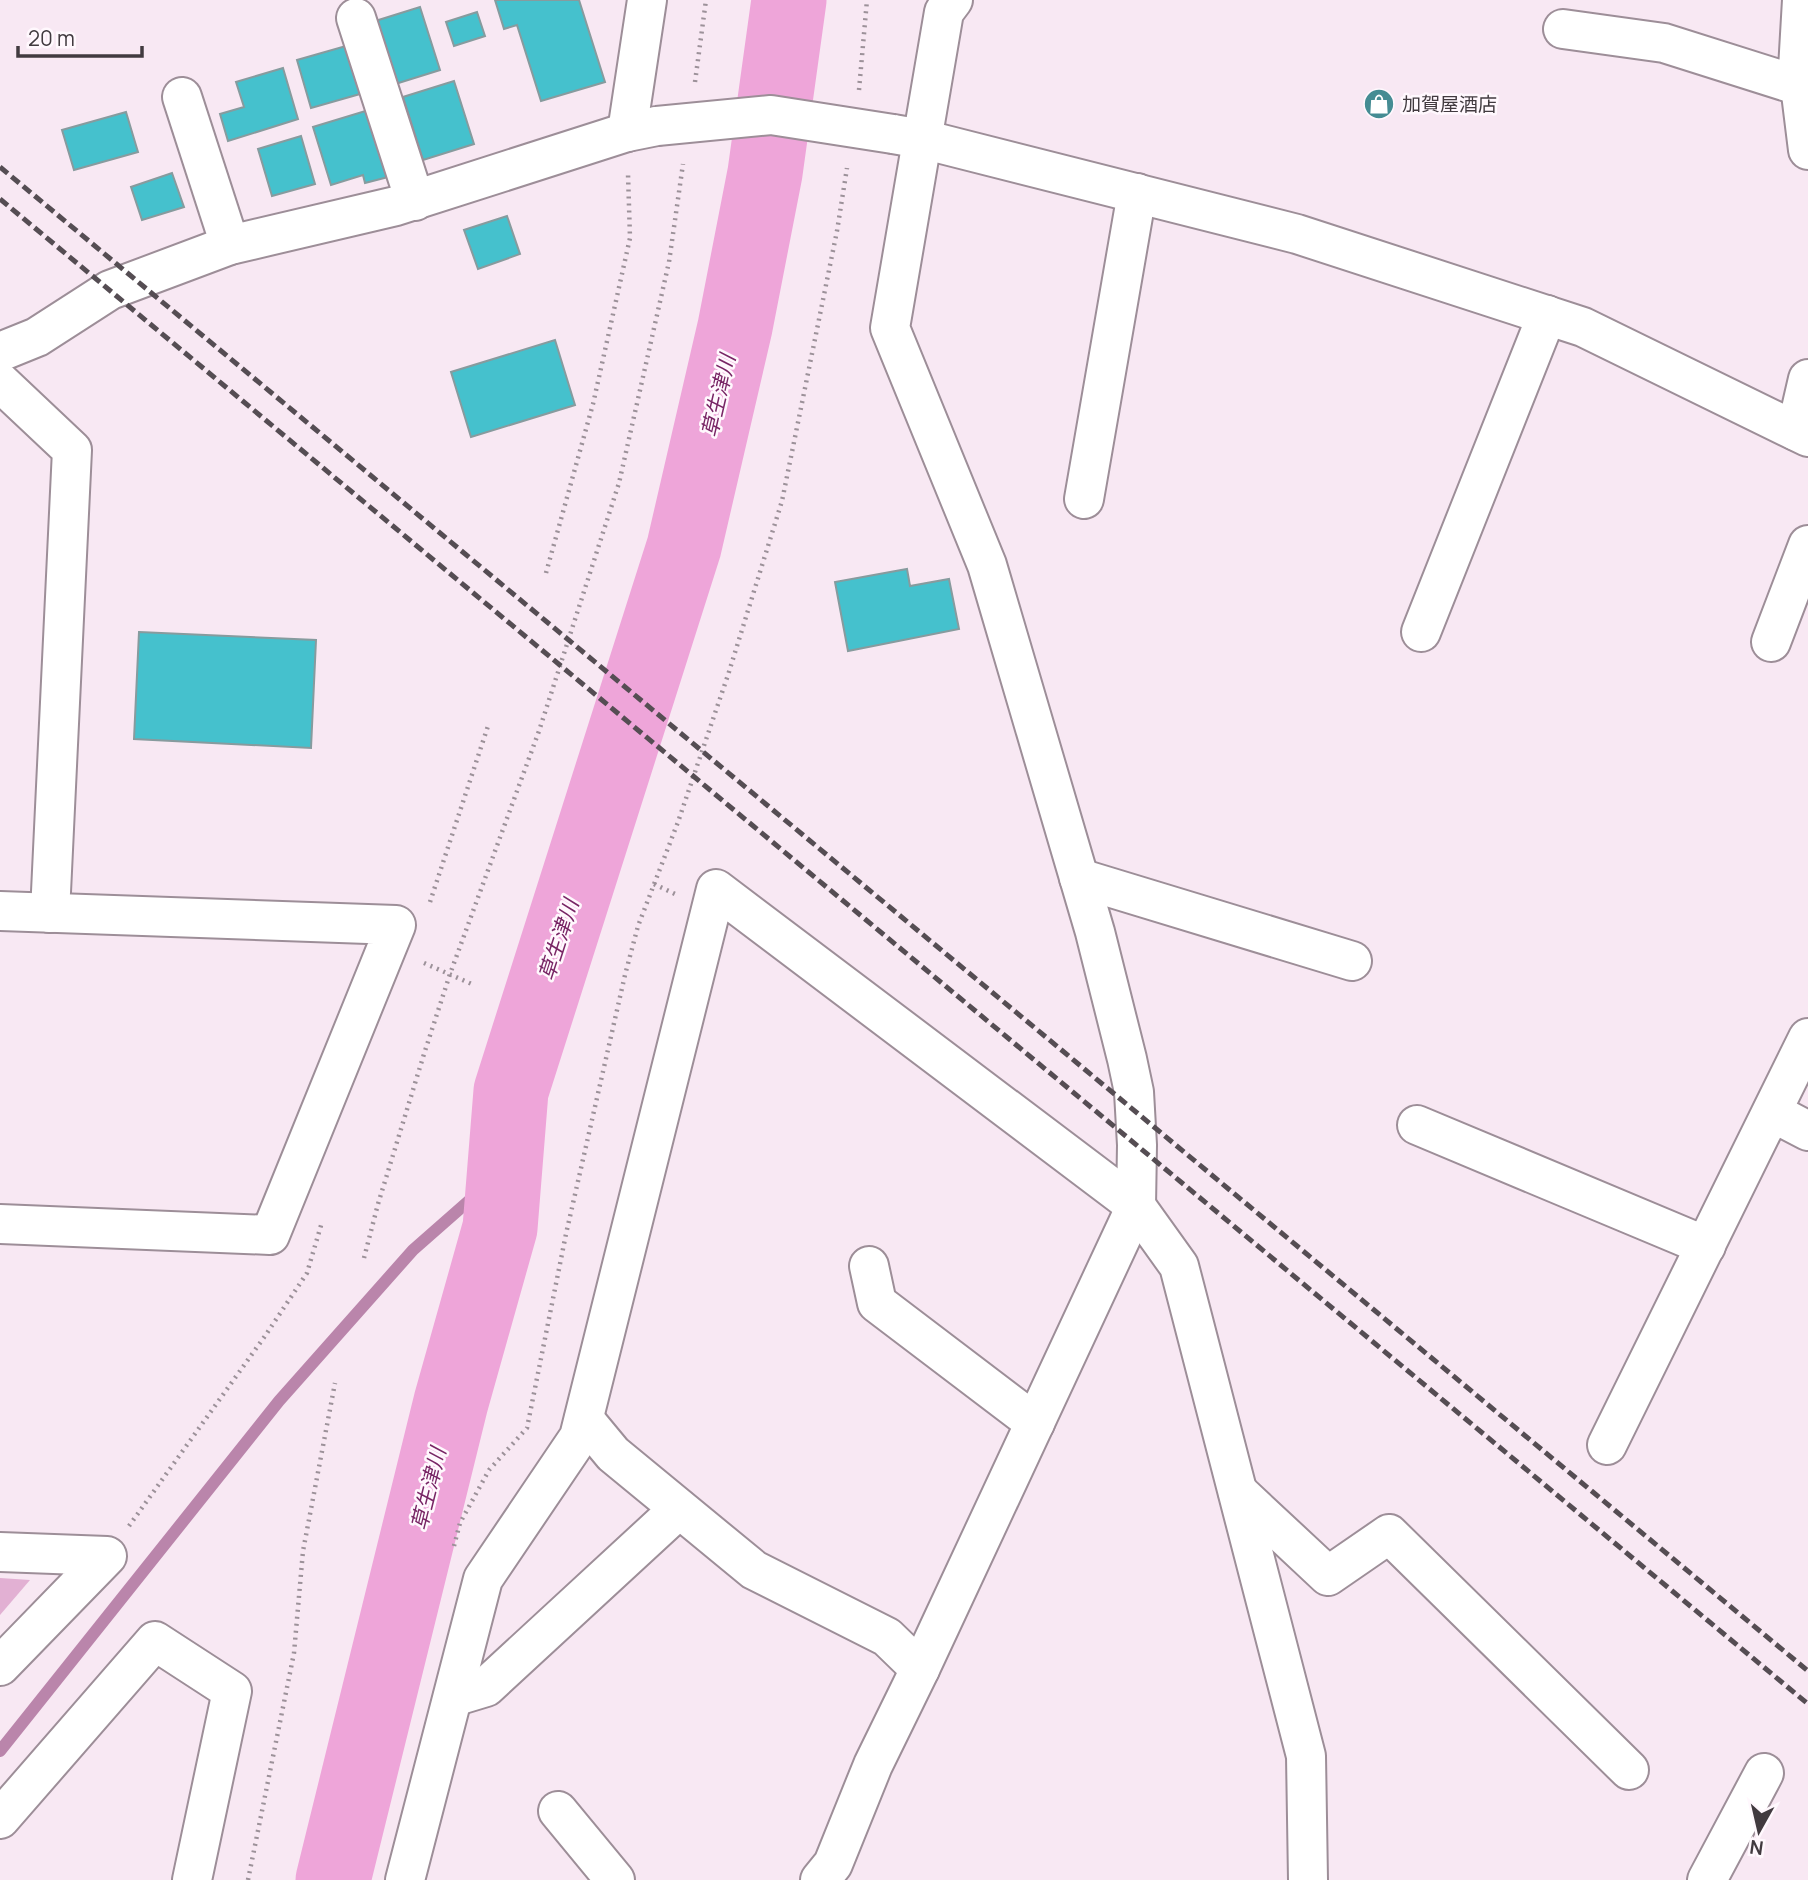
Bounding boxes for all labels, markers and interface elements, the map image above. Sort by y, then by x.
scale bar [18,14,142,58]
text: 20 m [28,24,75,52]
shop icon: 加賀屋酒店 [1362,87,1396,121]
place label: 加賀屋酒店 [1402,91,1497,117]
water label: 草生津川 [695,350,742,440]
water label: 草生津川 [532,894,585,984]
water label: 草生津川 [404,1443,452,1533]
north arrow [1724,1796,1794,1866]
text: N [1748,1834,1765,1862]

